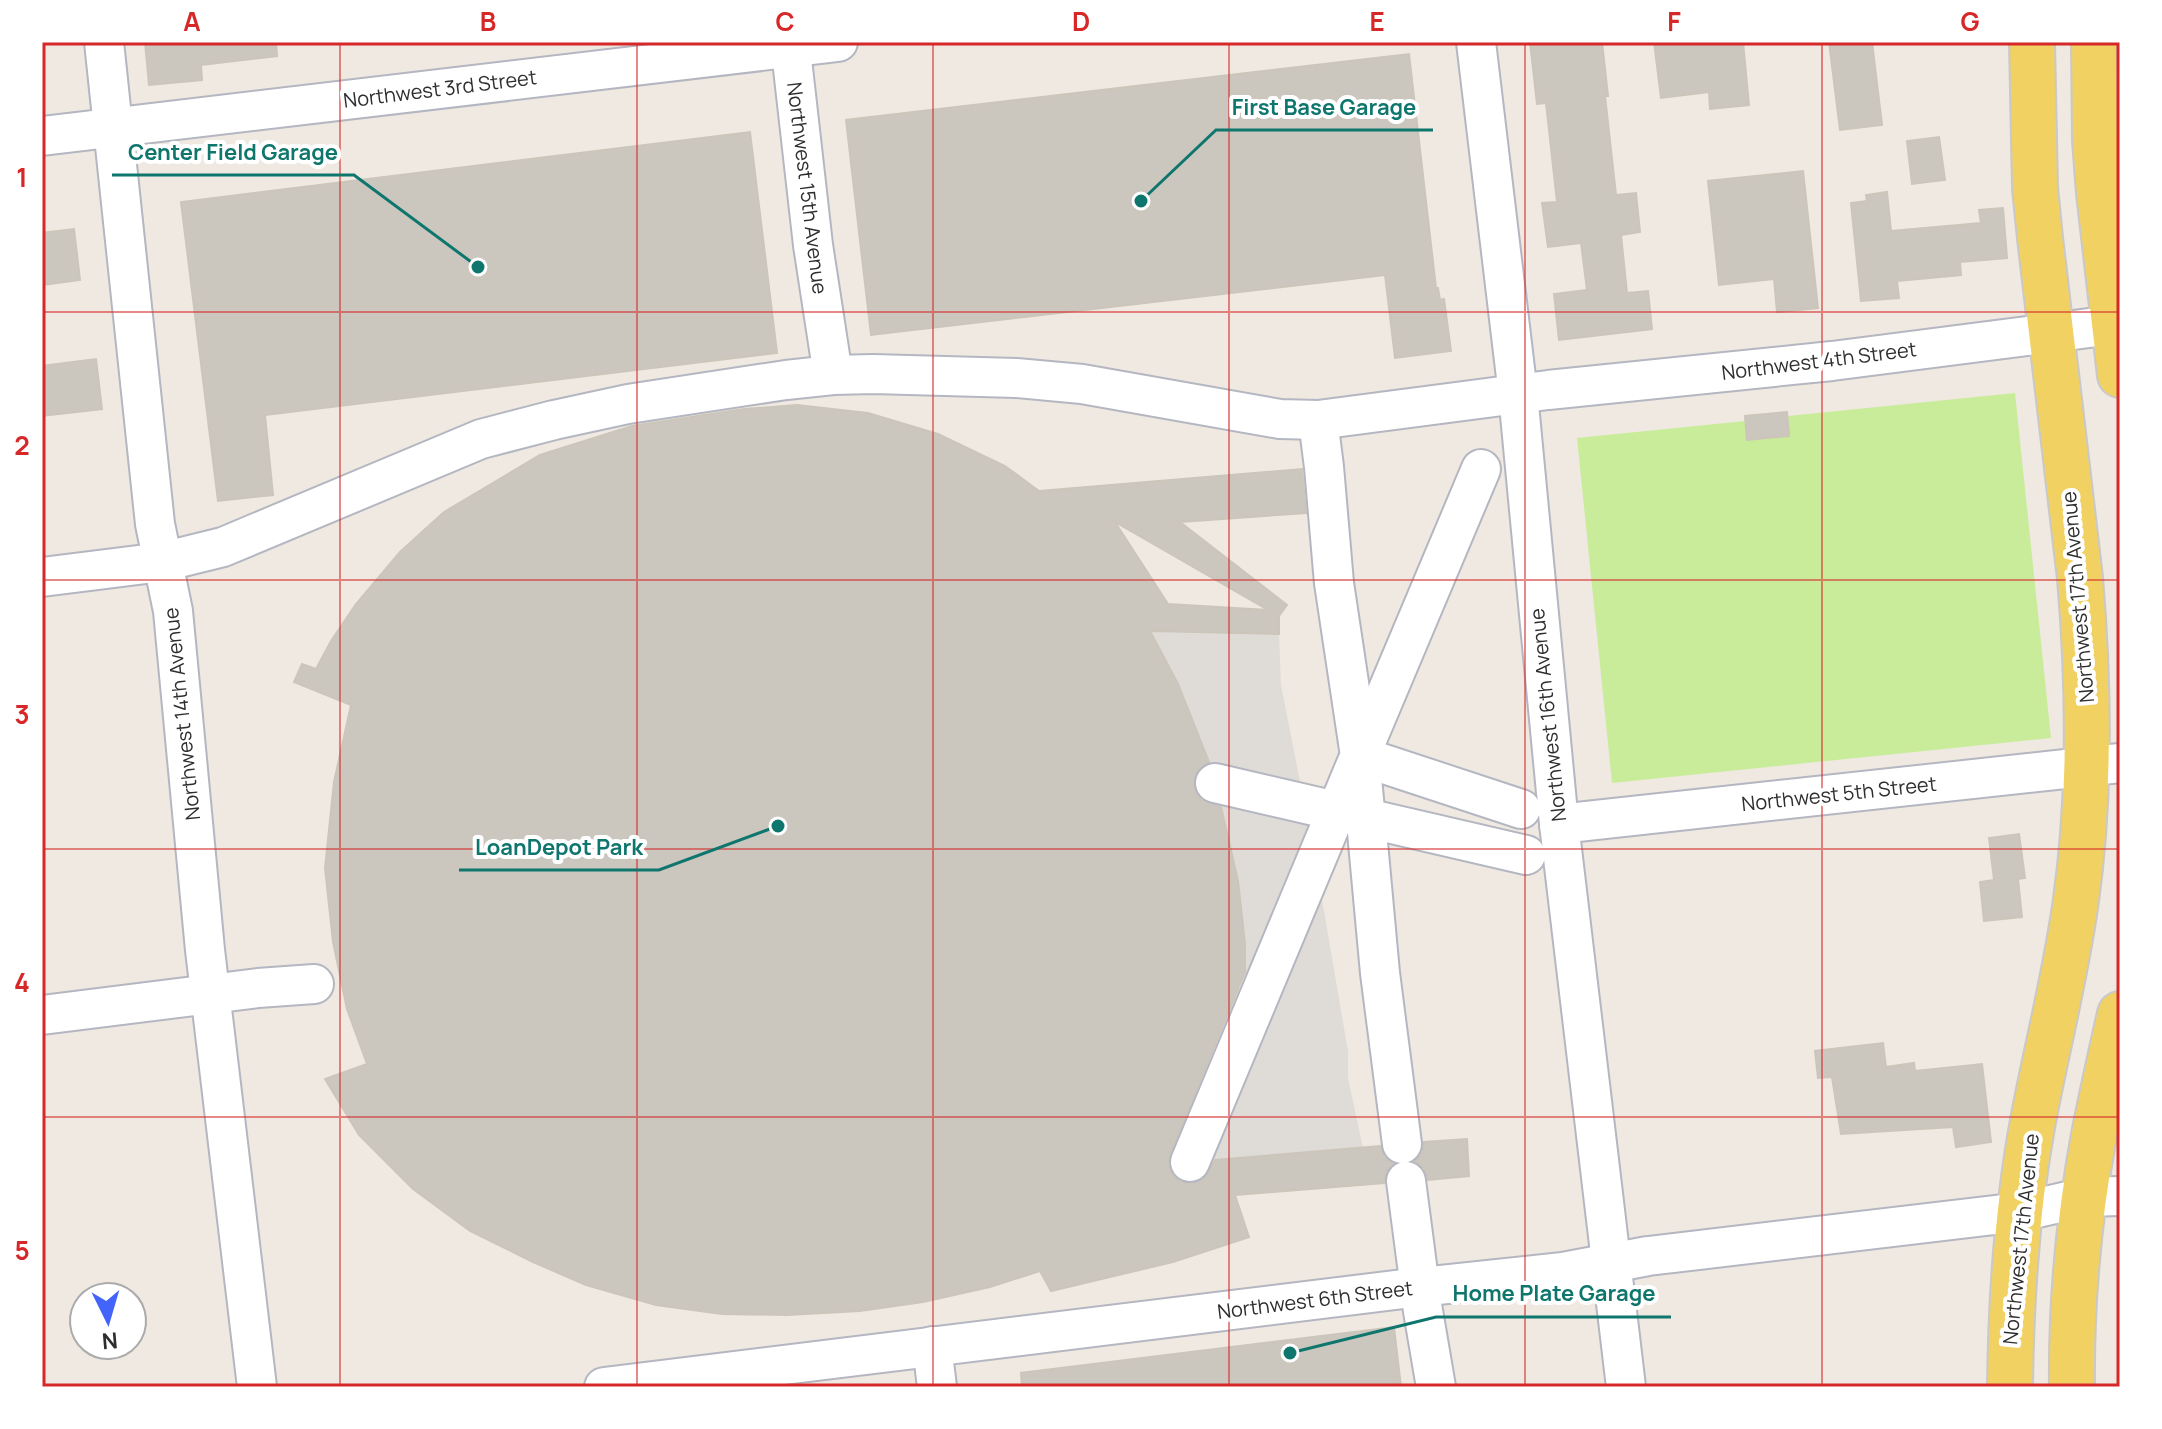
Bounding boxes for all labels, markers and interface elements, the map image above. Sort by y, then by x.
text: A [183,3,201,39]
text: B [480,3,496,39]
text: C [775,3,795,39]
text: D [1072,3,1090,39]
text: E [1369,3,1385,39]
text: F [1667,3,1681,39]
text: G [1960,3,1980,39]
street label: Northwest 3rd Street [342,63,538,114]
street label: Northwest 15th Avenue [781,80,834,296]
callout: First Base Garage [1216,84,1433,130]
text: First Base Garage [1232,92,1416,122]
callout: Center Field Garage [112,129,354,175]
text: Center Field Garage [128,137,338,167]
text: 1 [16,159,28,195]
street label: Northwest 4th Street [1720,335,1918,386]
text: 2 [14,427,30,463]
street label: Northwest 17th Avenue [2055,490,2100,704]
street label: Northwest 14th Avenue [157,606,206,822]
street label: Northwest 16th Avenue [1523,607,1572,823]
text: 3 [14,696,30,732]
street label: Northwest 5th Street [1740,770,1938,817]
callout: LoanDepot Park [459,824,659,870]
text: LoanDepot Park [475,832,644,862]
text: 4 [14,964,30,1000]
street label: Northwest 17th Avenue [1996,1132,2045,1346]
text: 5 [14,1232,30,1268]
callout: Home Plate Garage [1436,1271,1671,1317]
street label: Northwest 6th Street [1216,1274,1414,1325]
text: Home Plate Garage [1453,1278,1655,1308]
north arrow [68,1281,148,1361]
text: N [101,1325,119,1357]

